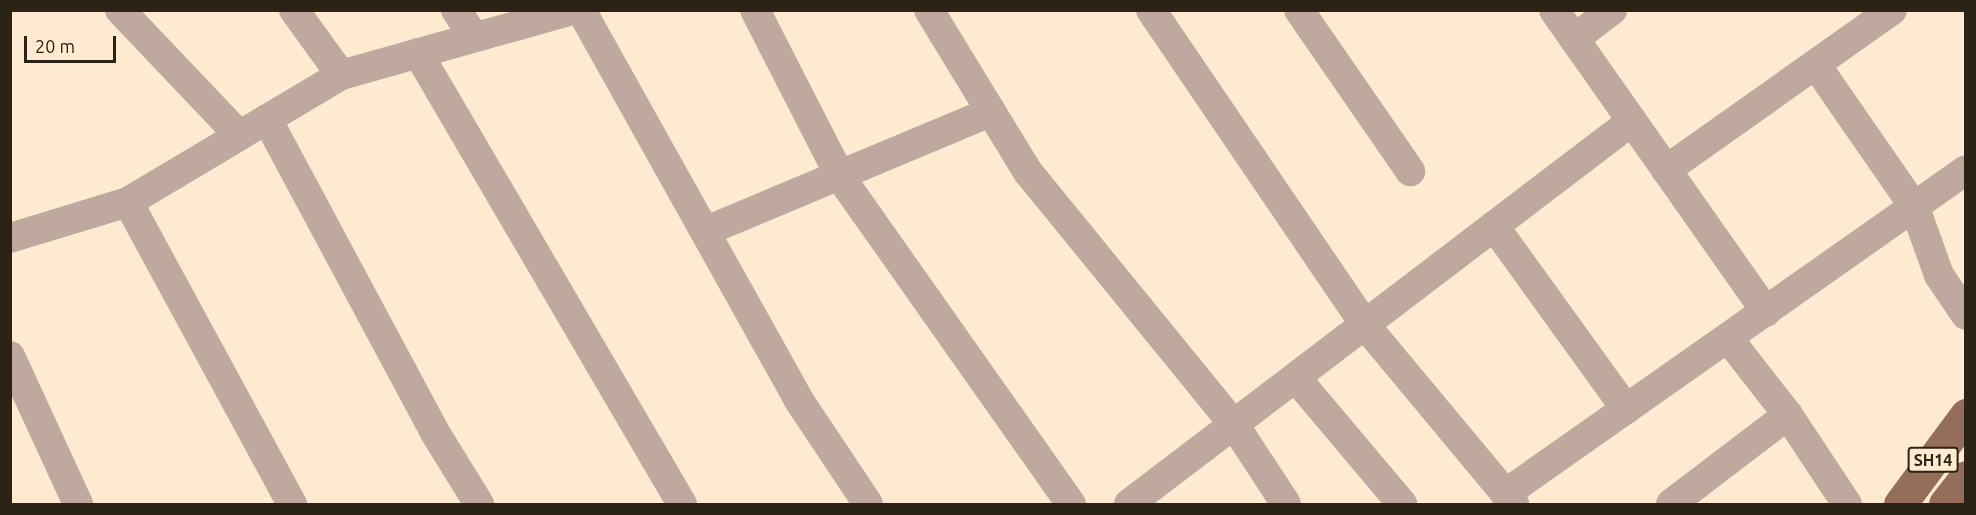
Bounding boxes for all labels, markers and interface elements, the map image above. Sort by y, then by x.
scale bar [27,24,118,62]
text: 20 m [35,36,75,56]
road number: SH14 [1908,447,1958,473]

